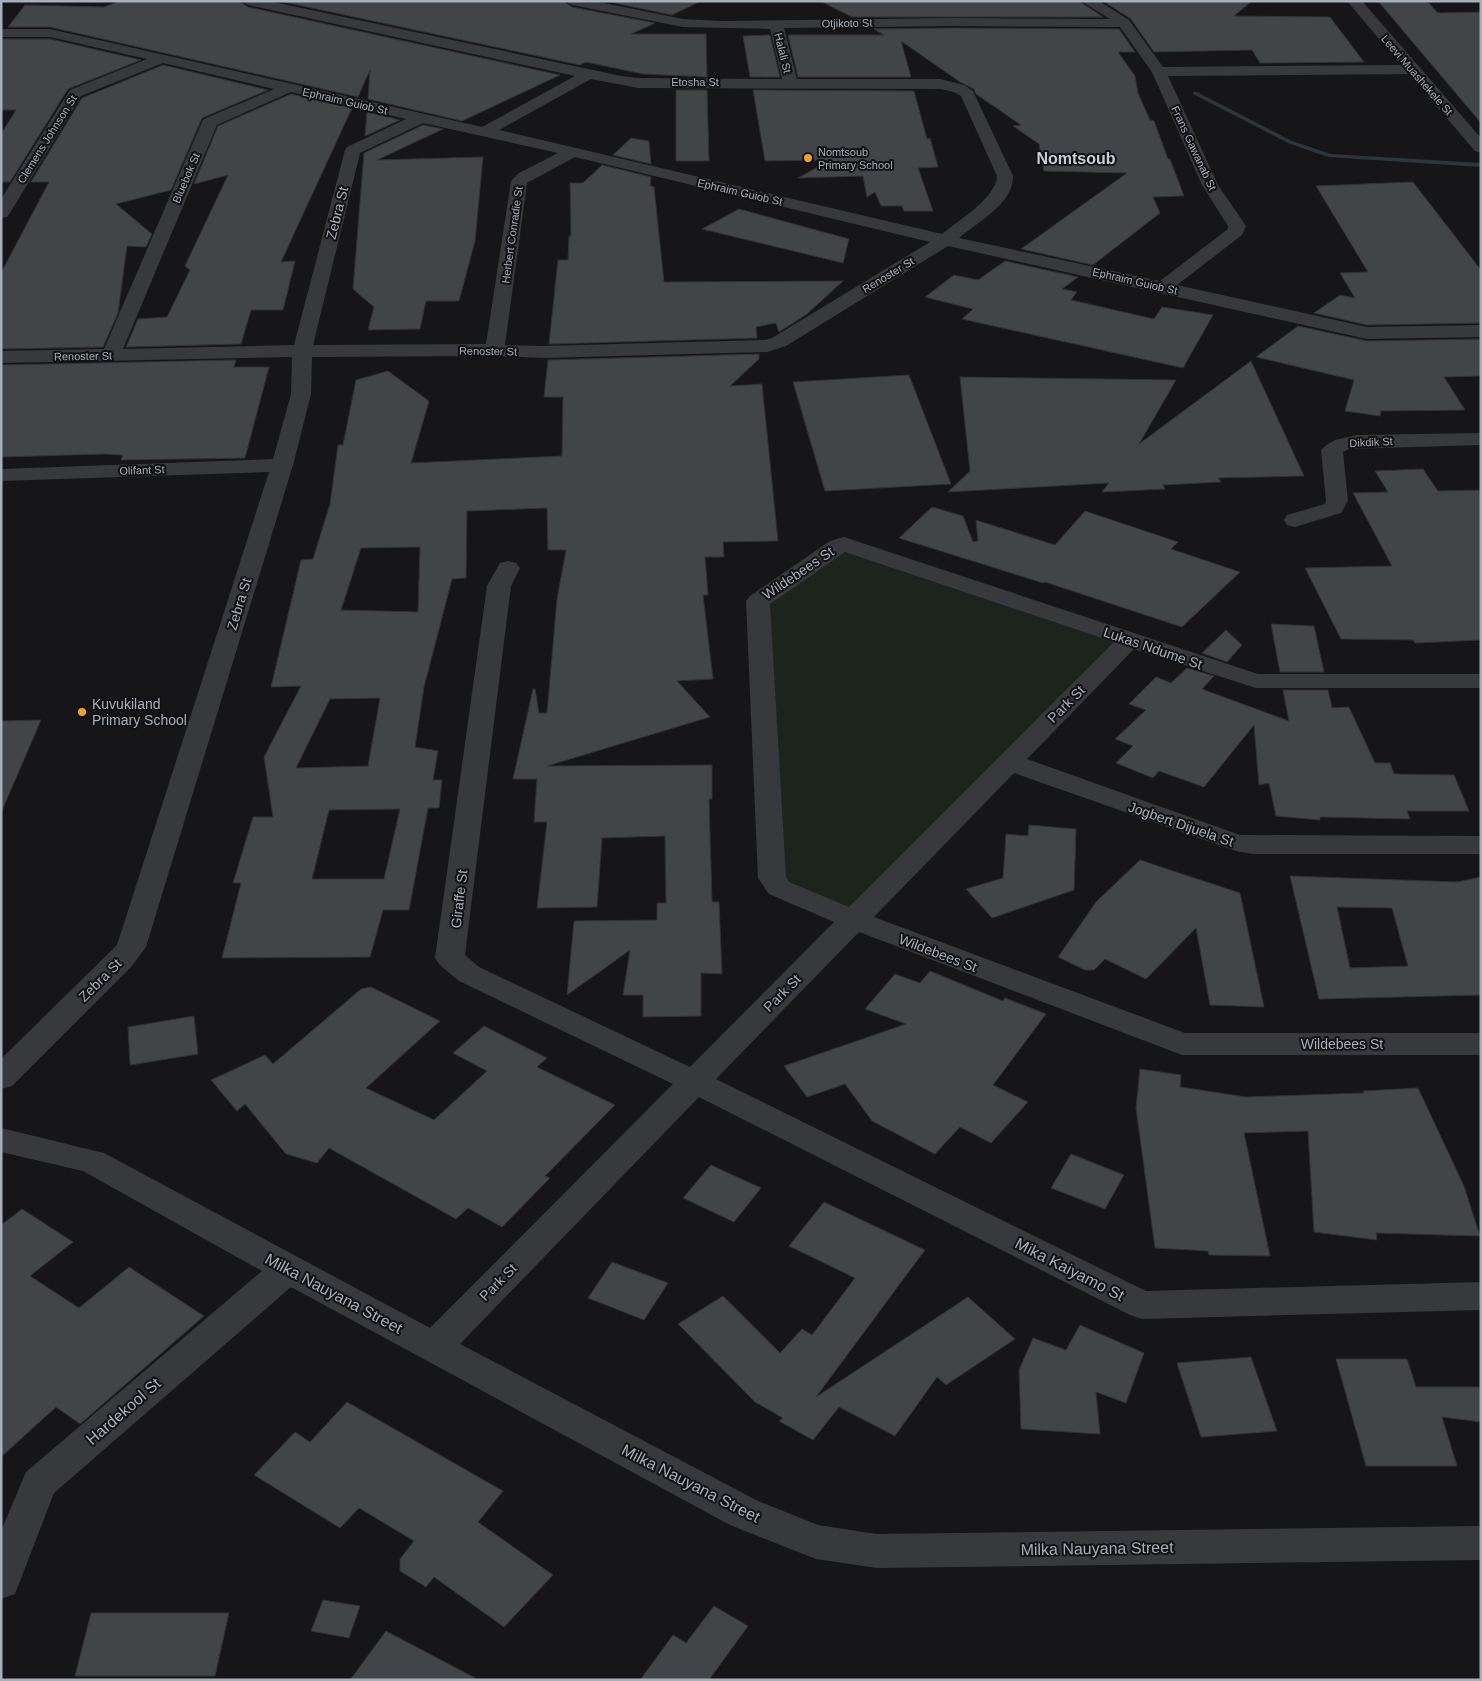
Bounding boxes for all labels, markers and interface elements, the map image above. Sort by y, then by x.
street label: Otjikoto St [822,17,872,29]
street label: Halali St [772,32,794,74]
street label: Leevi Muashekele St [1379,33,1455,117]
street label: Etosha St [671,76,719,88]
street label: Ephraim Guiob St [301,85,389,117]
street label: Clemens Johnson St [15,93,79,185]
street label: Frans Gawanab St [1169,104,1219,192]
place label: Nomtsoub Primary School [818,146,893,171]
district label: Nomtsoub [1036,150,1116,167]
street label: Bluebok St [170,151,202,205]
marker: Nomtsoub Primary School [802,152,814,164]
street label: Ephraim Guiob St [696,176,784,208]
street label: Zebra St [323,185,351,241]
street label: Herbert Conradie St [499,186,525,284]
street label: Renoster St [860,255,916,295]
street label: Ephraim Guiob St [1091,265,1179,297]
street label: Renoster St [459,344,517,358]
street label: Renoster St [54,349,112,363]
street label: Dikdik St [1349,435,1393,449]
street label: Olifant St [119,463,165,477]
street label: Wildebees St [759,543,837,603]
street label: Zebra St [223,576,255,632]
street label: Lukas Ndume St [1101,624,1205,672]
street label: Park St [1044,682,1088,726]
place label: Kuvukiland Primary School [92,696,187,728]
marker: Kuvukiland Primary School [76,706,88,718]
street label: Jogbert Dijuela St [1126,798,1236,850]
street label: Giraffe St [447,869,471,929]
street label: Wildebees St [897,931,979,975]
street label: Zebra St [75,955,125,1005]
street label: Park St [760,971,804,1015]
street label: Wildebees St [1301,1036,1383,1052]
street label: Mika Kaiyamo St [1012,1235,1128,1305]
street label: Milka Nauyana Street [262,1250,406,1337]
street label: Park St [476,1260,520,1304]
street label: Hardekool St [83,1374,164,1448]
street label: Milka Nauyana Street [619,1441,763,1526]
street label: Milka Nauyana Street [1020,1539,1174,1558]

